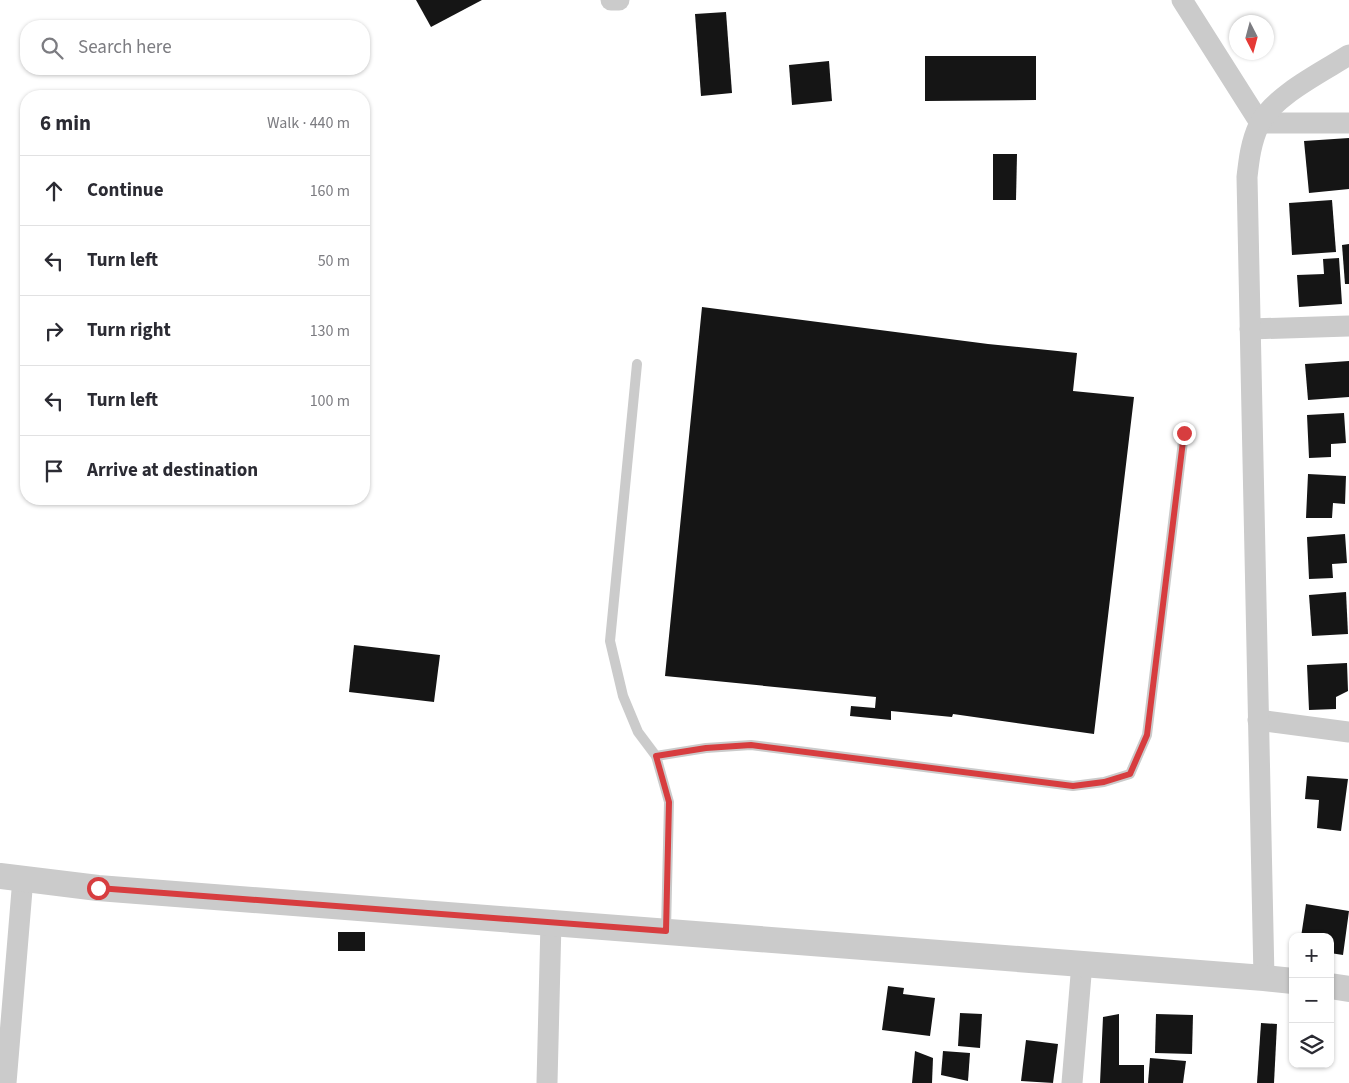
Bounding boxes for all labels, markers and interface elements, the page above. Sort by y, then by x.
north arrow [1229,15,1274,60]
search box [20,20,370,75]
icon: search [38,34,66,62]
text: Search here [78,34,172,61]
text: 6 min [40,108,91,138]
text: Walk · 440 m [267,112,350,134]
icon: ahead [40,177,68,205]
text: Continue [87,177,164,204]
text: 160 m [310,180,350,202]
icon: left [40,247,68,275]
text: Turn left [87,247,158,274]
text: 50 m [318,250,350,272]
icon: right [40,317,68,345]
text: Turn right [87,317,171,344]
text: 130 m [310,320,350,342]
icon: left [40,387,68,415]
text: Turn left [87,387,158,414]
text: 100 m [310,390,350,412]
route end [1173,422,1196,445]
icon: arrive [40,457,68,485]
text: Arrive at destination [87,457,258,484]
route start [87,877,110,900]
map controls [1289,933,1334,1068]
button: + [1289,933,1334,978]
button: − [1289,978,1334,1023]
button: layers [1289,1023,1334,1068]

